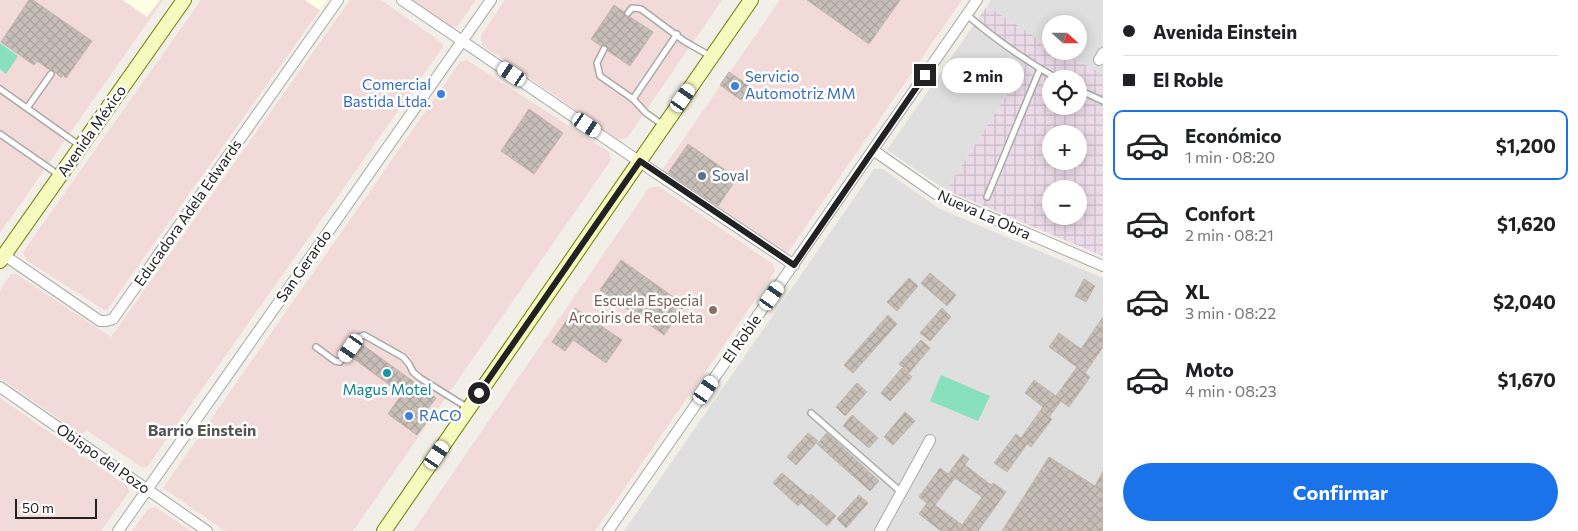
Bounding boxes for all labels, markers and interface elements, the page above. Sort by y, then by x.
north arrow [1042,15,1088,60]
map controls [1042,15,1087,225]
text: Avenida Einstein [1153,20,1297,43]
callout: 2 min [942,58,1025,92]
car [495,59,528,89]
route end [914,64,936,86]
text: 2 min [963,66,1003,85]
place label: Servicio Automotriz MM [745,67,856,102]
text: El Roble [1153,68,1223,91]
button: locate [1042,70,1087,115]
place label: Comercial Bastida Ltda. [343,75,431,110]
marker: Servicio Automotriz MM [729,80,741,92]
street label: Avenida México [53,81,129,180]
car [668,81,697,115]
marker: Comercial Bastida Ltda. [435,88,447,100]
car [570,110,603,140]
icon: car [1125,123,1170,168]
text: Económico [1185,124,1282,147]
button: + [1042,125,1087,170]
text: $1,200 [1496,134,1556,157]
street label: Educadora Adela Edwards [130,135,245,289]
text: 1 min · 08:20 [1185,147,1275,166]
place label: Soval [712,166,749,184]
marker: Soval [696,170,708,182]
button: − [1042,180,1087,225]
street label: Nueva La Obra [935,186,1034,243]
icon: car [1125,201,1170,246]
text: Confort [1185,202,1255,225]
text: $1,620 [1497,212,1556,235]
text: 2 min · 08:21 [1185,225,1274,244]
street label: San Gerardo [272,226,335,305]
car [757,279,786,313]
icon: car [1125,279,1170,324]
text: XL [1185,280,1210,303]
text: $2,040 [1493,290,1556,313]
place label: Escuela Especial Arcoiris de Recoleta [568,291,703,326]
text: 3 min · 08:22 [1185,303,1276,322]
marker: Escuela Especial Arcoiris de Recoleta [707,304,719,316]
street label: El Roble [718,311,764,366]
car [336,331,365,365]
icon: car [1125,357,1170,402]
text: Moto [1185,358,1234,381]
marker: Magus Motel [381,367,393,379]
text: $1,670 [1498,368,1556,391]
car [691,373,720,407]
place label: Magus Motel [342,380,432,398]
text: 4 min · 08:23 [1185,381,1277,400]
route start [468,382,490,404]
place label: RACO [419,406,461,424]
marker: RACO [403,410,415,422]
street label: Obispo del Pozo [53,419,154,497]
district label: Barrio Einstein [148,420,256,439]
car [422,438,451,472]
button: Confirmar [1123,463,1558,521]
scale bar [15,496,98,519]
text: 50 m [22,499,54,516]

